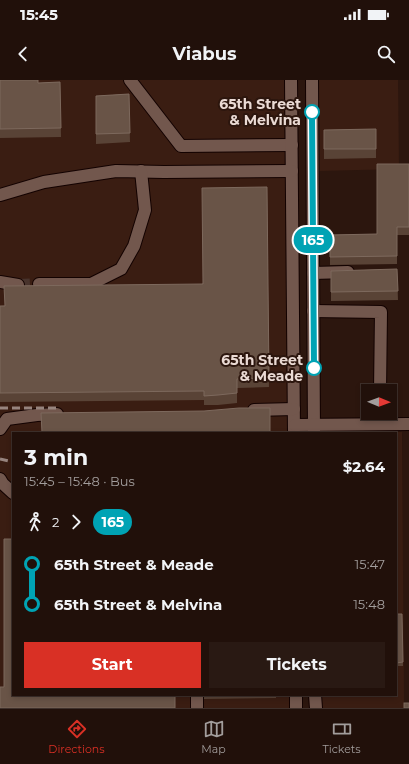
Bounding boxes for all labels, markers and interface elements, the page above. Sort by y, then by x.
text: 15:45 [20,5,58,24]
icon: back [12,43,34,65]
text: Viabus [172,43,237,65]
icon: search [375,43,397,65]
place label: 65th Street & Melvina [219,95,301,129]
marker: 65th Street & Melvina [304,104,320,120]
line badge: 165 [290,227,336,253]
text: 165 [302,231,324,249]
place label: 65th Street & Meade [221,351,303,385]
marker: 65th Street & Meade [306,360,322,376]
north arrow [361,384,397,420]
map controls [361,384,397,420]
text: 3 min [24,444,88,471]
text: $2.64 [343,457,385,476]
text: 15:45 – 15:48 · Bus [24,473,135,489]
icon: walk [24,511,46,533]
icon: forward [65,511,87,533]
text: 165 [101,513,124,531]
text: 2 [52,514,59,530]
text: 65th Street & Meade [54,555,214,574]
text: 15:47 [355,556,385,572]
text: 65th Street & Melvina [54,595,222,614]
text: 15:48 [353,596,385,612]
button: Start [24,642,201,688]
button: Tickets [209,642,385,688]
tab: Directions [48,718,105,756]
tab: Map [201,718,226,756]
tab: Tickets [322,718,361,756]

